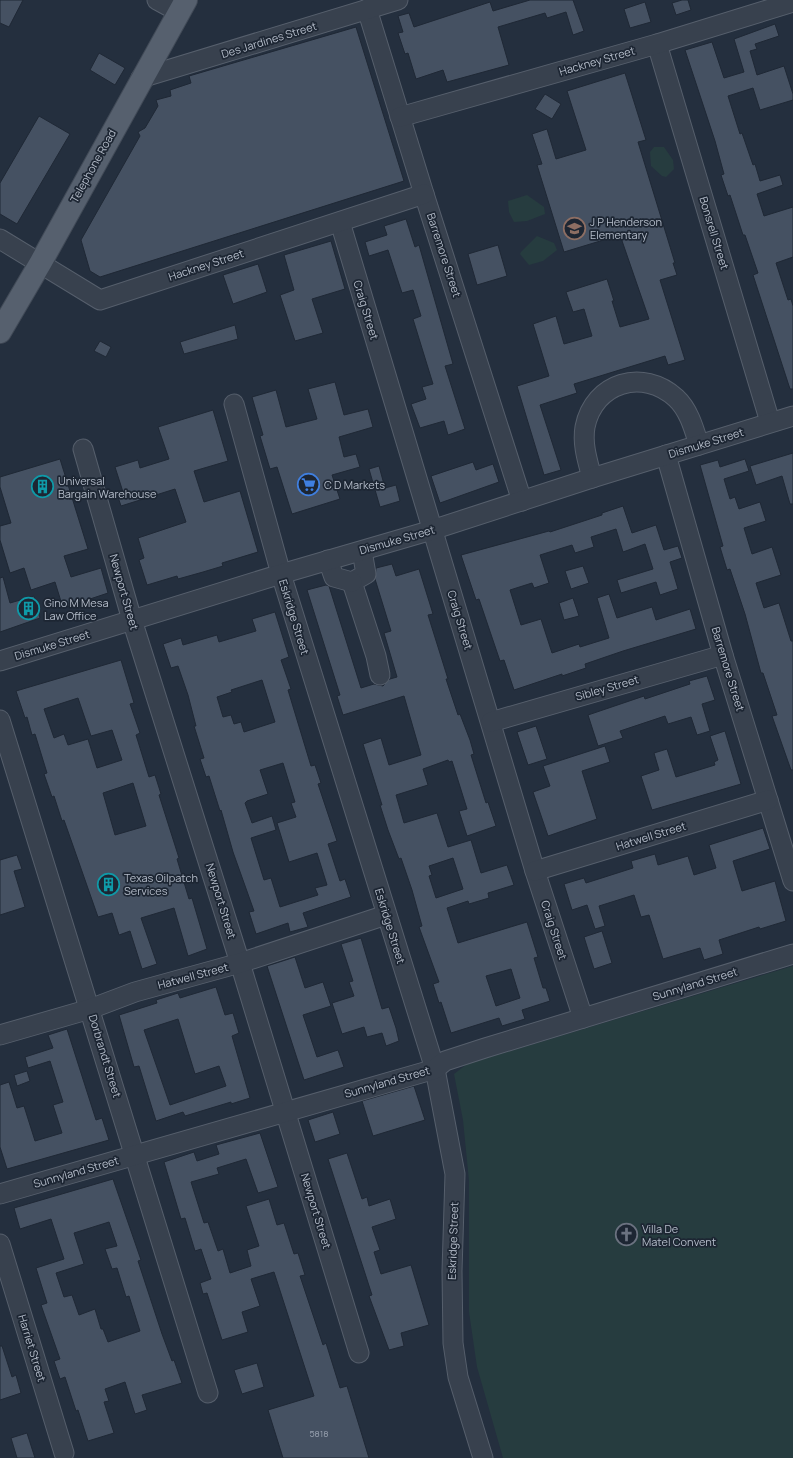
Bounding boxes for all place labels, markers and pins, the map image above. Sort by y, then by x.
place label: J P Henderson Elementary [590,214,662,242]
school or university icon: J P Henderson Elementary [561,215,587,241]
supermarket icon: C D Markets [296,472,322,498]
place label: Universal Bargain Warehouse [58,473,157,501]
building icon: Universal Bargain Warehouse [29,474,55,500]
place label: C D Markets [324,477,385,492]
place label: Gino M Mesa Law Office [44,595,109,623]
building icon: Gino M Mesa Law Office [16,596,42,622]
place label: Texas Oilpatch Services [124,870,198,898]
building icon: Texas Oilpatch Services [95,871,121,897]
place label: Villa De Matel Convent [642,1221,716,1249]
church icon: Villa De Matel Convent [614,1222,640,1248]

